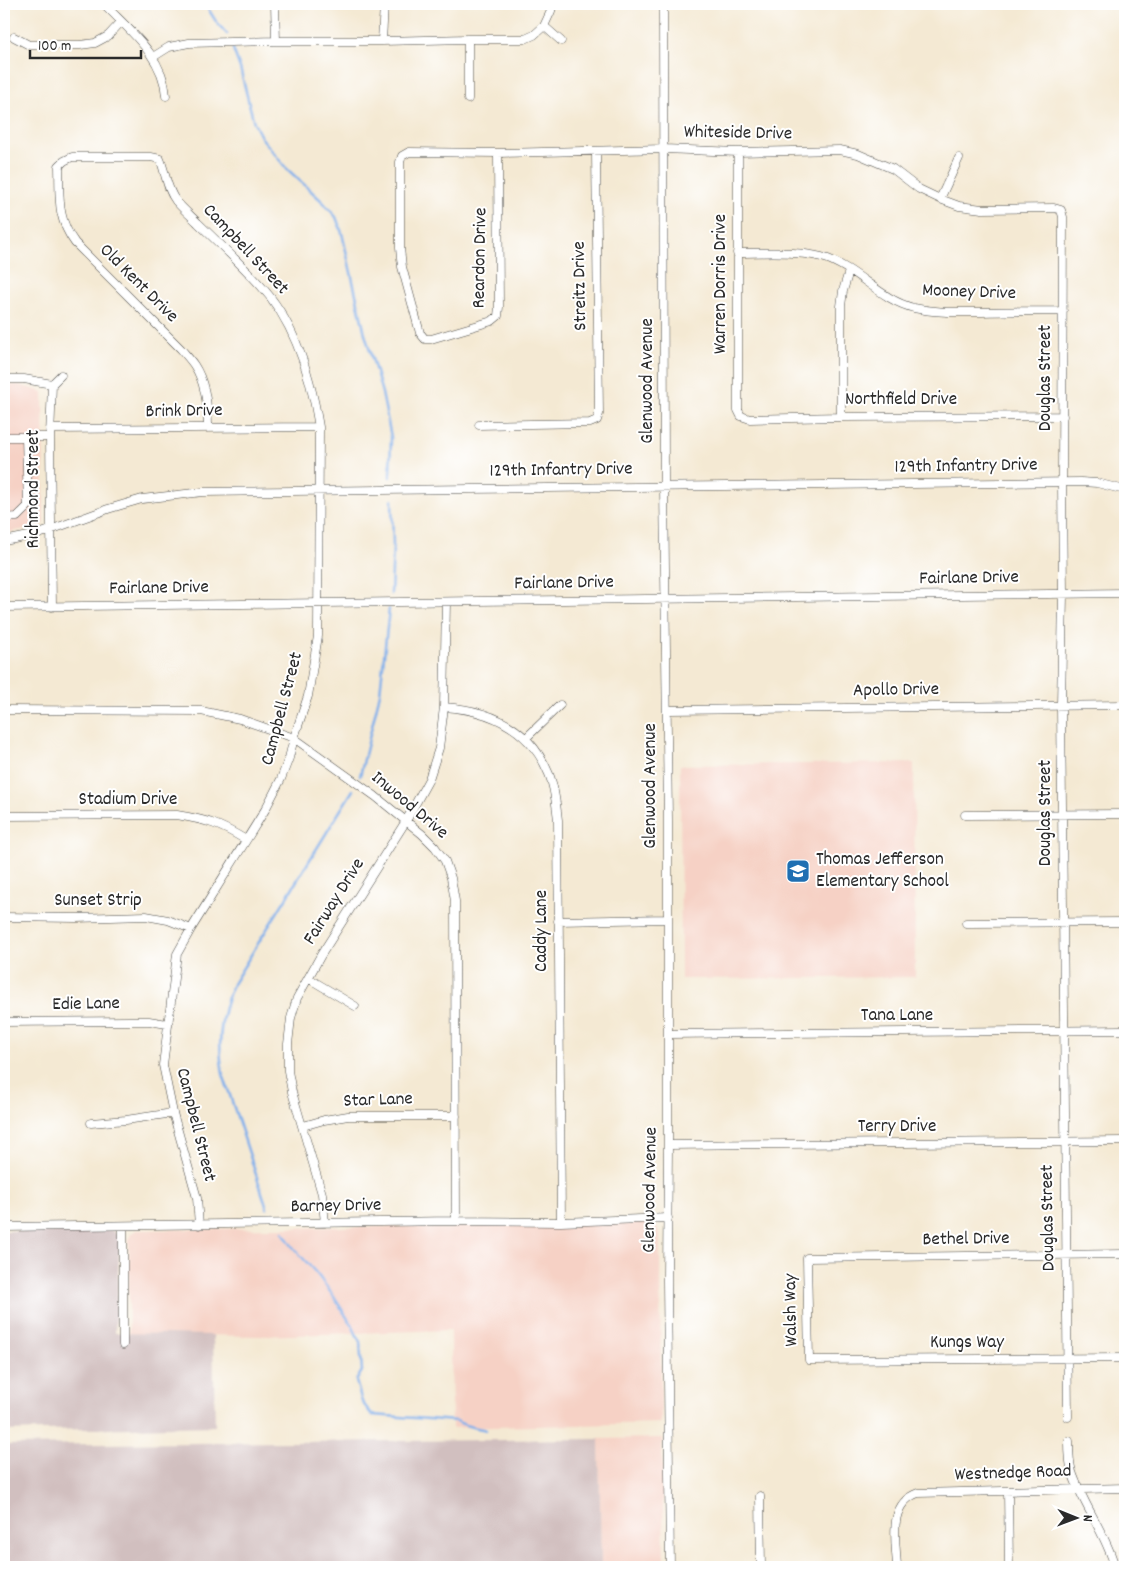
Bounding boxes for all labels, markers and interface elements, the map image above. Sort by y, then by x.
scale bar [30,28,141,60]
text: 100 m [38,36,71,58]
street label: Whiteside Drive [684,120,792,148]
street label: Campbell Street [195,198,295,302]
street label: Reardon Drive [467,207,495,309]
street label: Warren Dorris Drive [708,214,735,354]
street label: Old Kent Drive [92,238,184,330]
street label: Streitz Drive [567,241,595,331]
street label: Mooney Drive [922,278,1016,308]
street label: Glenwood Avenue [635,318,662,444]
street label: Douglas Street [1033,325,1060,431]
street label: Northfield Drive [845,387,957,414]
street label: Brink Drive [145,398,223,426]
street label: Richmond Street [21,430,48,548]
street label: 129th Infantry Drive [894,452,1038,482]
street label: 129th Infantry Drive [489,456,633,486]
street label: Fairlane Drive [919,565,1019,593]
street label: Fairlane Drive [514,570,614,598]
street label: Fairlane Drive [109,575,209,603]
street label: Campbell Street [255,649,311,769]
street label: Apollo Drive [853,677,939,705]
street label: Glenwood Avenue [638,723,665,849]
street label: Douglas Street [1033,760,1060,866]
street label: Inwood Drive [364,766,454,846]
street label: Stadium Drive [79,787,177,814]
place label: Thomas Jefferson Elementary School [816,847,949,896]
street label: Fairway Drive [298,853,372,951]
school or university icon: Thomas Jefferson Elementary School [785,858,811,884]
street label: Sunset Strip [54,888,142,915]
street label: Caddy Lane [529,890,556,972]
street label: Edie Lane [52,991,120,1019]
street label: Tana Lane [861,1003,933,1030]
street label: Campbell Street [168,1065,222,1185]
street label: Star Lane [343,1086,413,1116]
street label: Terry Drive [858,1114,936,1141]
street label: Glenwood Avenue [636,1127,666,1253]
street label: Douglas Street [1035,1164,1063,1272]
street label: Barney Drive [290,1193,382,1221]
street label: Bethel Drive [922,1226,1010,1254]
street label: Walsh Way [778,1273,806,1347]
street label: Kungs Way [930,1330,1004,1357]
street label: Westnedge Road [954,1458,1072,1490]
north arrow [1052,1494,1102,1544]
text: N [1077,1515,1097,1522]

